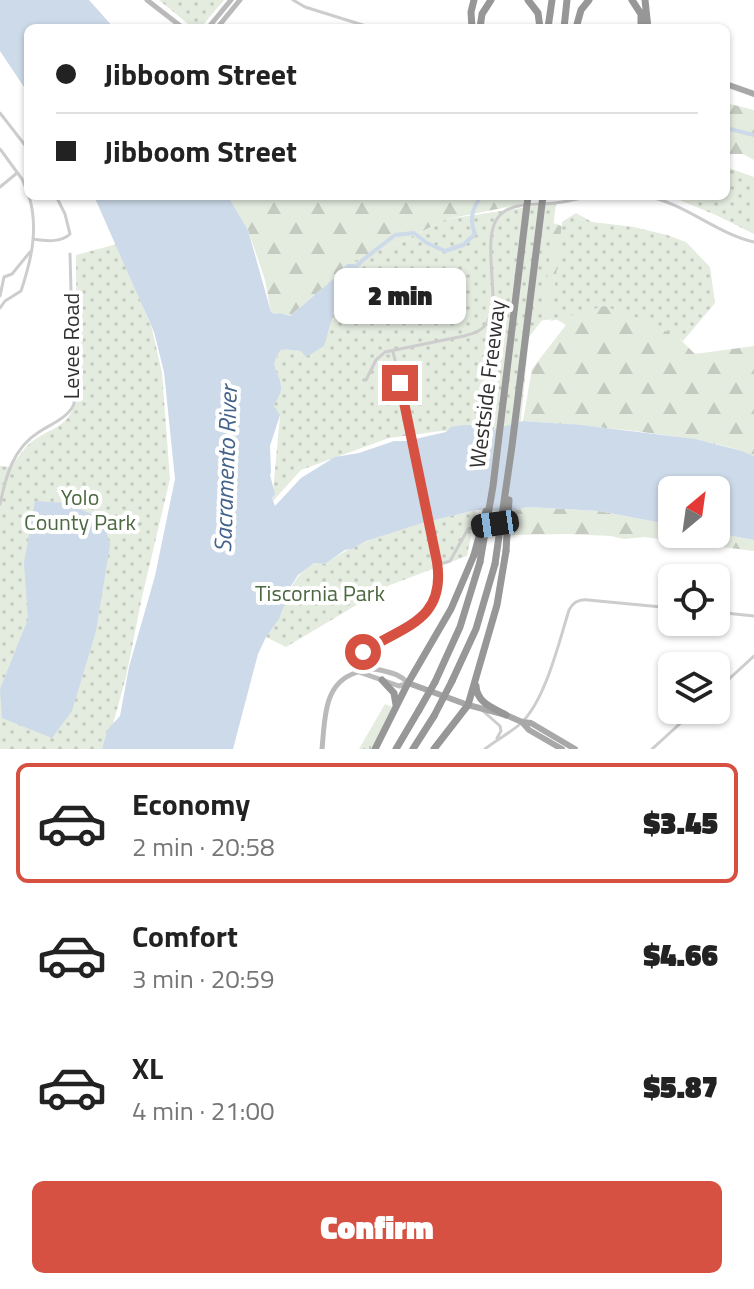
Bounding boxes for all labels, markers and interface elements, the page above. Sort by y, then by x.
text: Jibboom Street [104,51,297,97]
text: Jibboom Street [104,128,297,174]
callout: 2 min [334,267,466,323]
text: 2 min [368,276,432,315]
street label: Levee Road [54,293,88,399]
street label: Westside Freeway [460,297,514,470]
route end [382,365,418,401]
water label: Sacramento River [204,382,246,553]
north arrow [658,476,730,548]
map controls [658,476,730,724]
park label: Yolo County Park [24,480,137,539]
car [470,509,520,539]
button: locate [658,564,730,636]
park label: Tiscornia Park [255,576,385,610]
route start [345,634,381,670]
button: layers [658,652,730,724]
text: Economy [132,781,250,827]
icon: car [36,787,108,859]
text: $3.45 [644,800,718,846]
text: 2 min · 20:58 [132,827,275,866]
text: Comfort [132,913,238,959]
icon: car [36,919,108,991]
text: $4.66 [644,932,718,978]
text: 3 min · 20:59 [132,959,275,998]
text: XL [132,1045,163,1091]
icon: car [36,1051,108,1123]
text: $5.87 [644,1064,718,1110]
text: 4 min · 21:00 [132,1091,275,1130]
button: Confirm [32,1181,722,1273]

